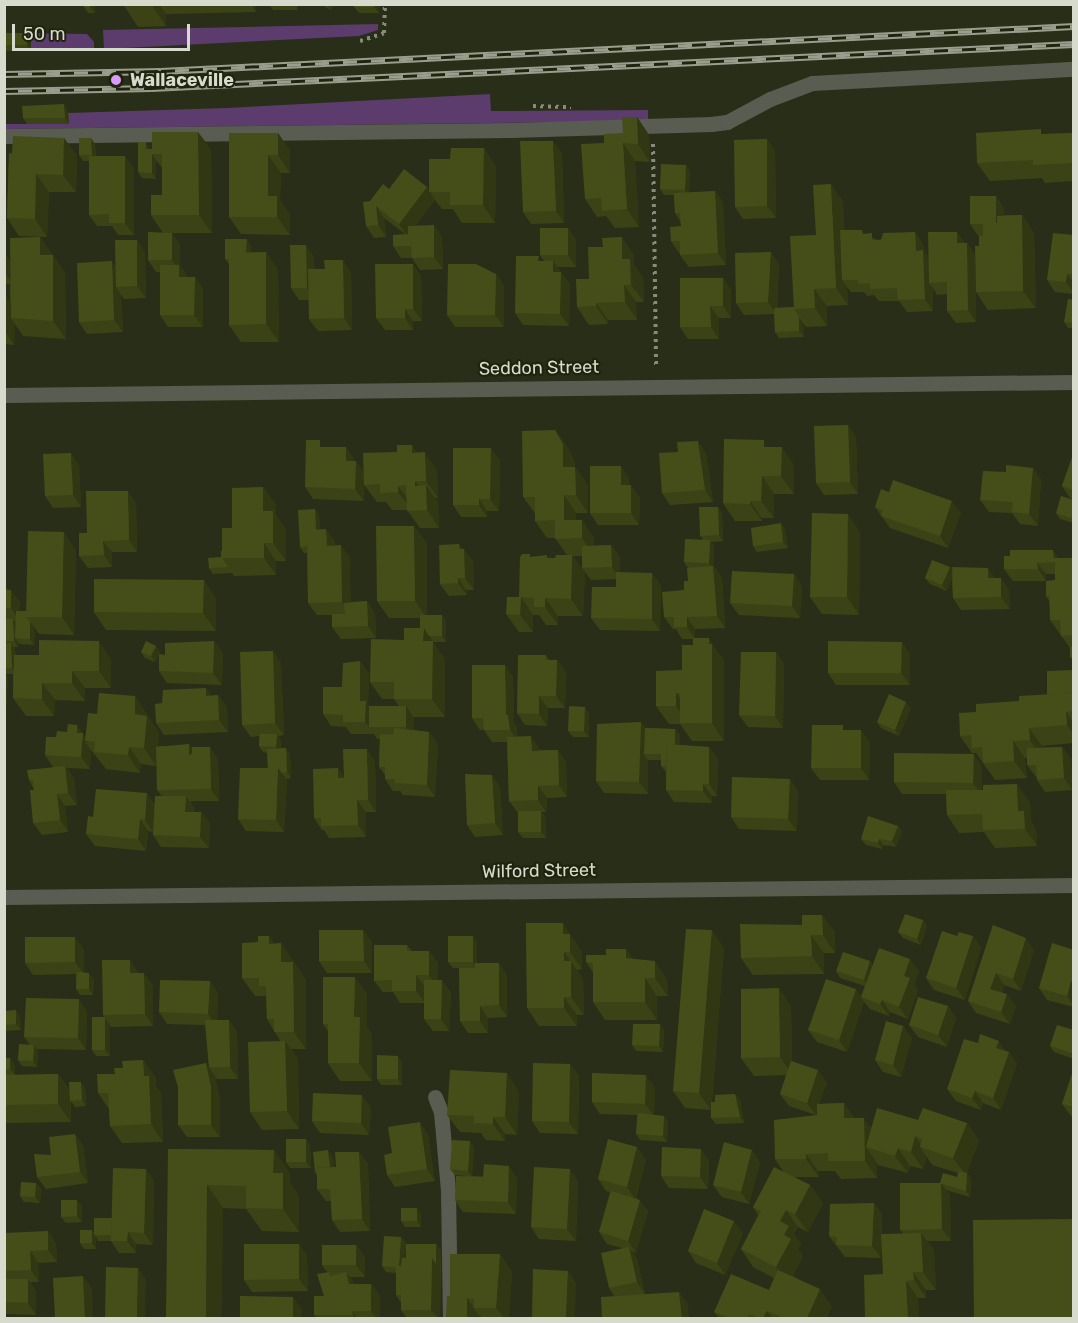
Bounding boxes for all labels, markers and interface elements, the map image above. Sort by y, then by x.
scale bar [15,12,194,50]
text: 50 m [23,23,66,45]
place label: Wallaceville [130,69,234,91]
marker: Wallaceville [107,71,125,89]
street label: Seddon Street [479,356,599,380]
street label: Wilford Street [482,859,596,883]

